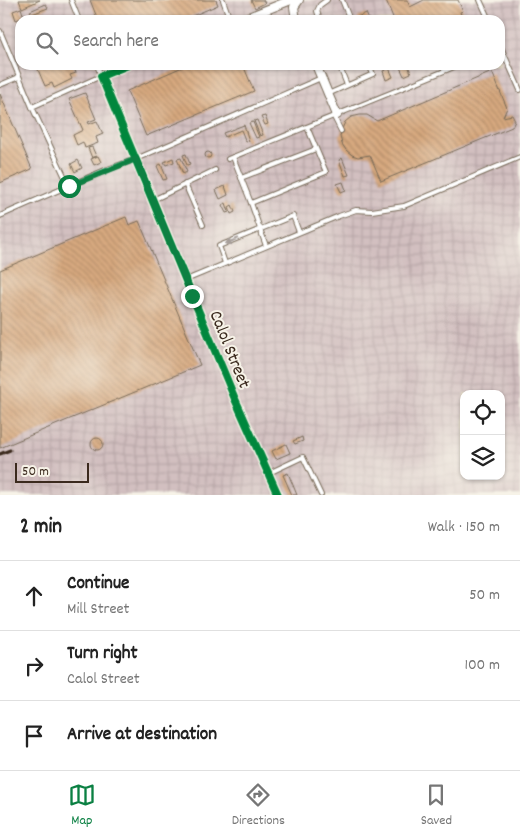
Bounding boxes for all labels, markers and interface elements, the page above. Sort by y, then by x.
search box [15,15,505,70]
icon: search [33,29,61,57]
text: Search here [73,29,159,56]
route start [58,175,81,198]
one-way arrow [225,237,239,245]
route end [181,285,204,308]
street label: Calol Street [202,307,256,393]
map controls [460,390,505,480]
button: locate [460,390,505,435]
button: layers [460,435,505,480]
scale bar [15,460,89,483]
text: 50 m [22,462,49,482]
text: 2 min [20,513,62,543]
text: Walk · 150 m [428,516,500,539]
text: Continue [67,571,129,598]
icon: ahead [20,582,48,610]
text: 50 m [469,584,500,607]
text: Mill Street [67,598,129,621]
text: Turn right [67,641,138,668]
icon: right [20,652,48,680]
text: 100 m [464,654,500,677]
text: Calol Street [67,668,140,691]
icon: arrive [20,722,48,750]
text: Arrive at destination [67,722,217,749]
tab: Map [68,781,96,831]
tab: Directions [232,781,285,831]
tab: Saved [421,781,452,831]

